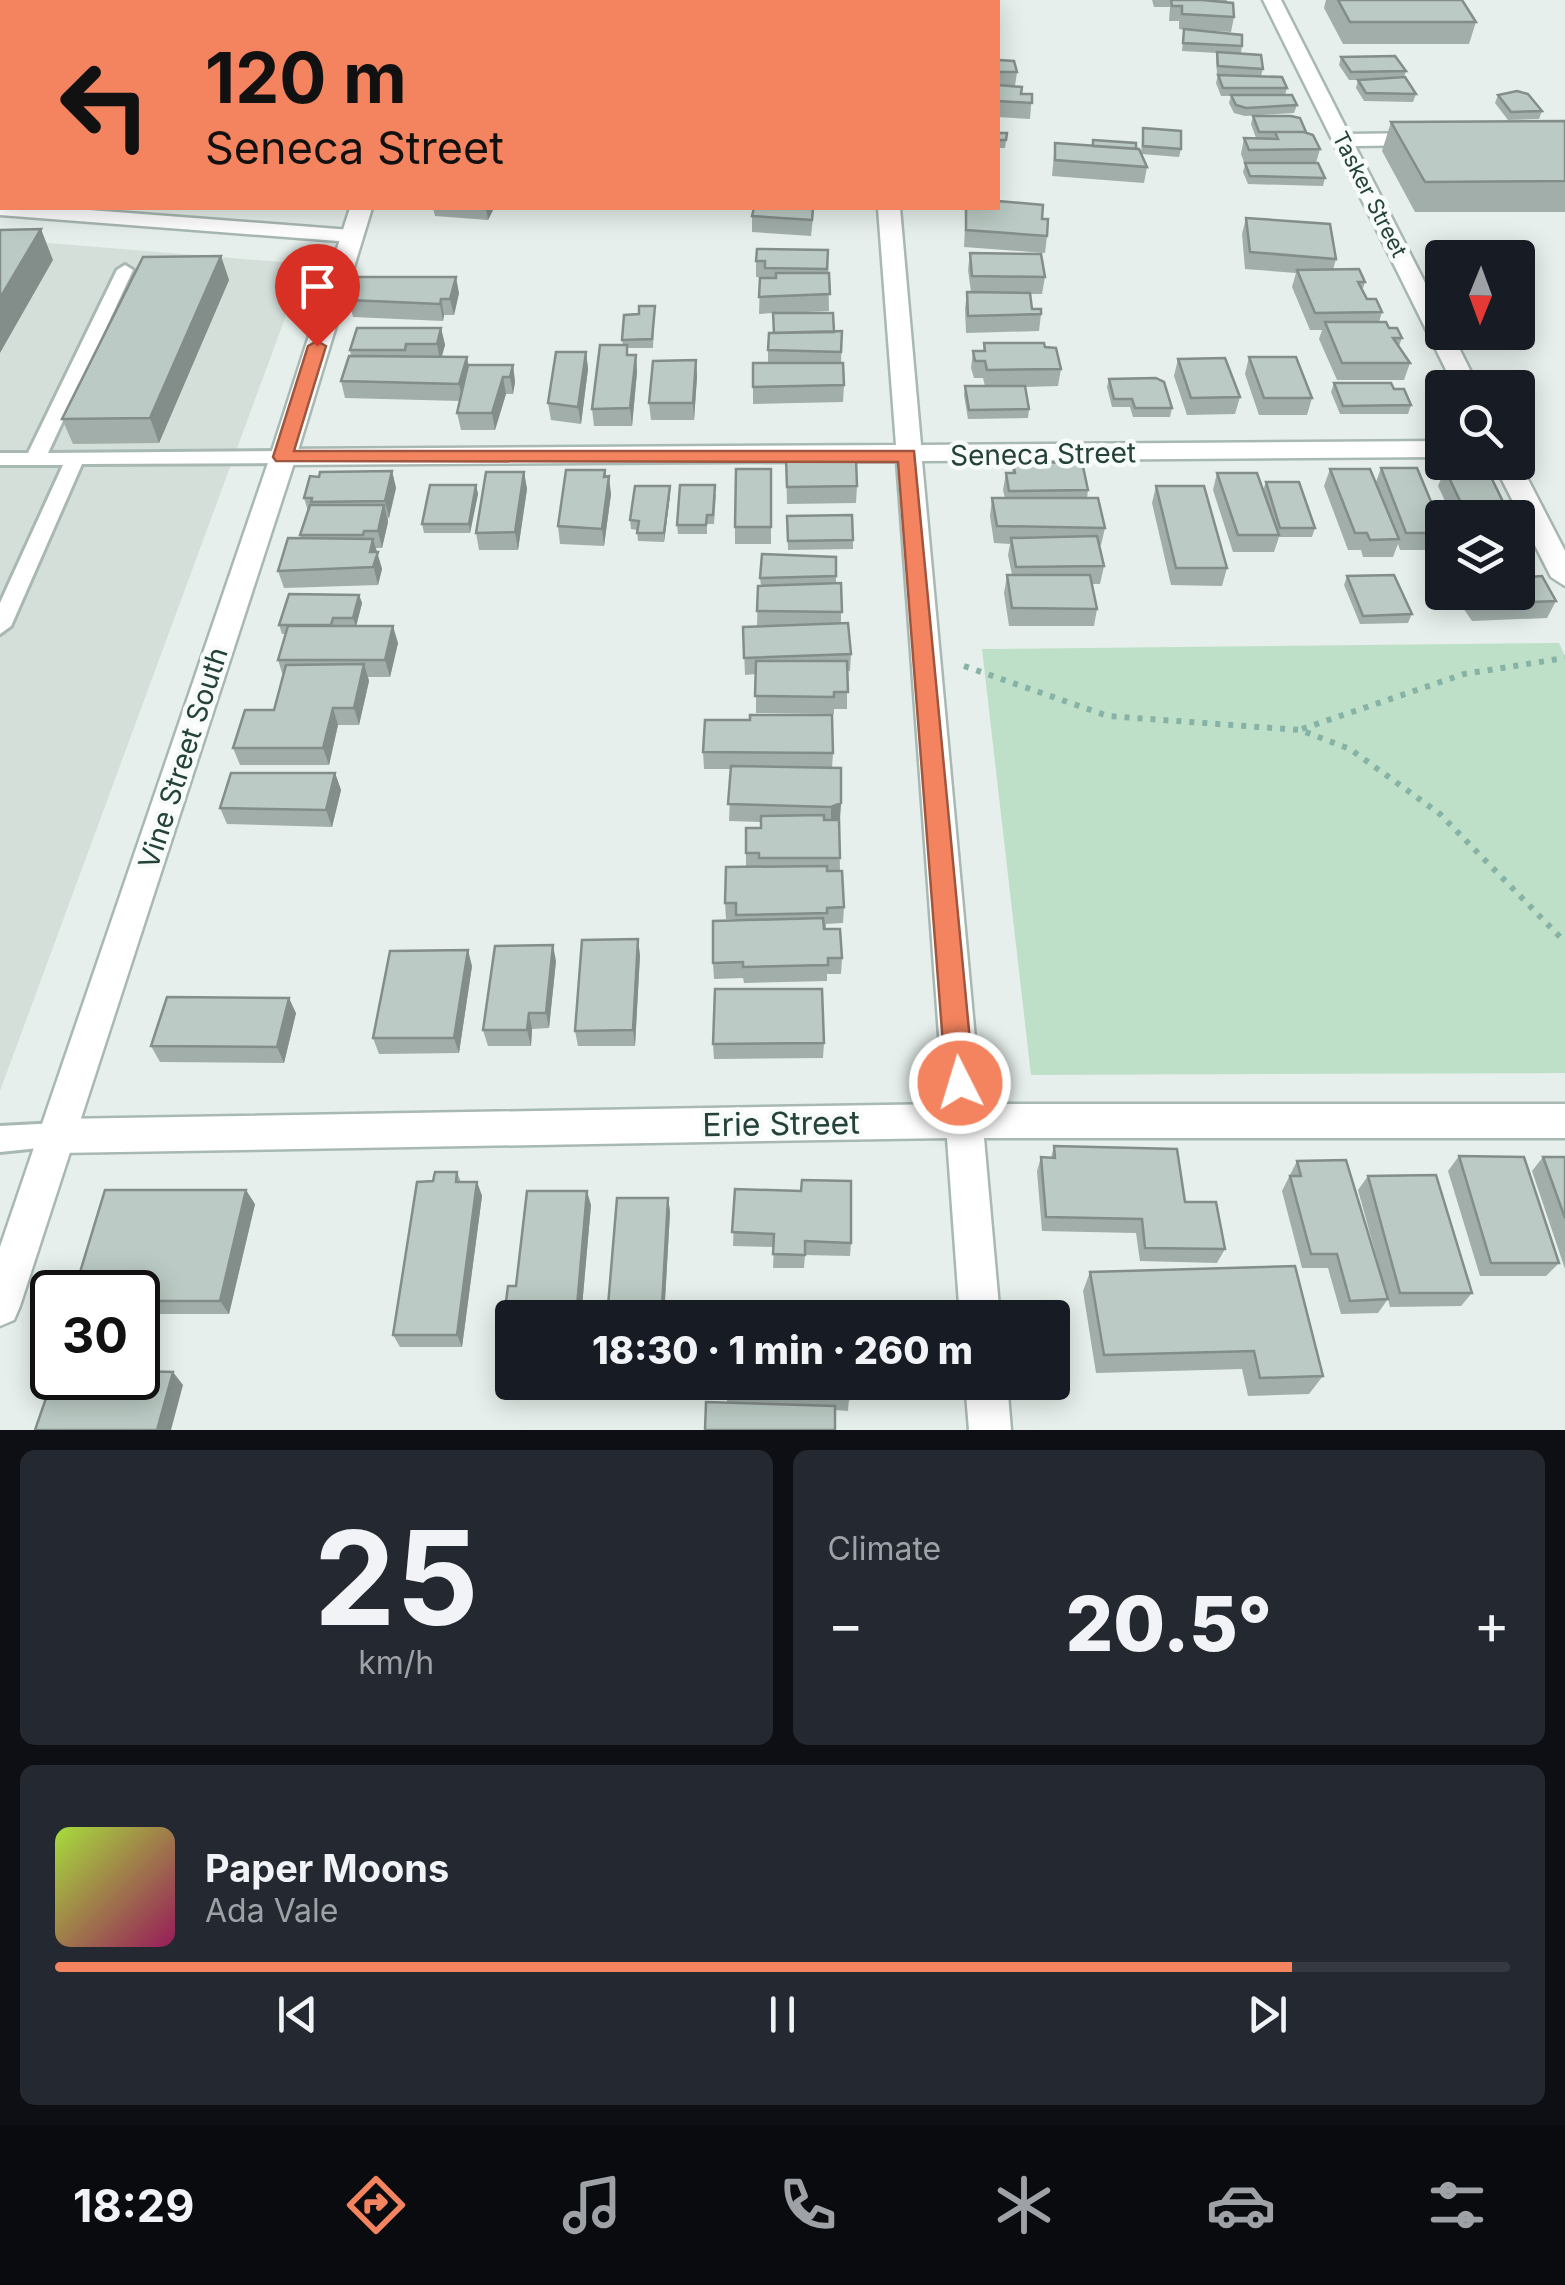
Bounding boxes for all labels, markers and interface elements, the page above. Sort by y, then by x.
text: 120 m [205,35,407,120]
icon: left [40,40,170,170]
text: Seneca Street [205,120,504,175]
street label: Tasker Street [1327,127,1413,261]
north arrow [1425,240,1535,350]
map controls [1425,240,1535,610]
pin [275,244,360,347]
icon: arrive [290,259,345,314]
button: search [1425,370,1535,480]
street label: Seneca Street [950,435,1136,473]
button: layers [1425,500,1535,610]
street label: Vine Street South [131,643,235,873]
position arrow [908,1031,1012,1135]
street label: Erie Street [702,1103,860,1144]
speed limit sign: 30 [30,1270,160,1400]
text: 18:30 · 1 min · 260 m [592,1327,973,1373]
text: 25 [314,1499,479,1656]
text: Climate [828,1529,941,1568]
text: 20.5° [1065,1578,1272,1669]
text: − [828,1591,864,1657]
text: + [1474,1591,1510,1657]
text: km/h [358,1643,434,1682]
text: Paper Moons [205,1845,449,1891]
text: Ada Vale [205,1891,338,1930]
icon: previous [270,1987,325,2042]
icon: pause [755,1987,810,2042]
icon: next [1240,1987,1295,2042]
icon: directions [341,2170,411,2240]
icon: music [557,2170,627,2240]
icon: phone [773,2170,843,2240]
icon: climate [989,2170,1059,2240]
icon: car [1206,2170,1276,2240]
icon: filters [1422,2170,1492,2240]
text: 18:29 [73,2178,194,2233]

